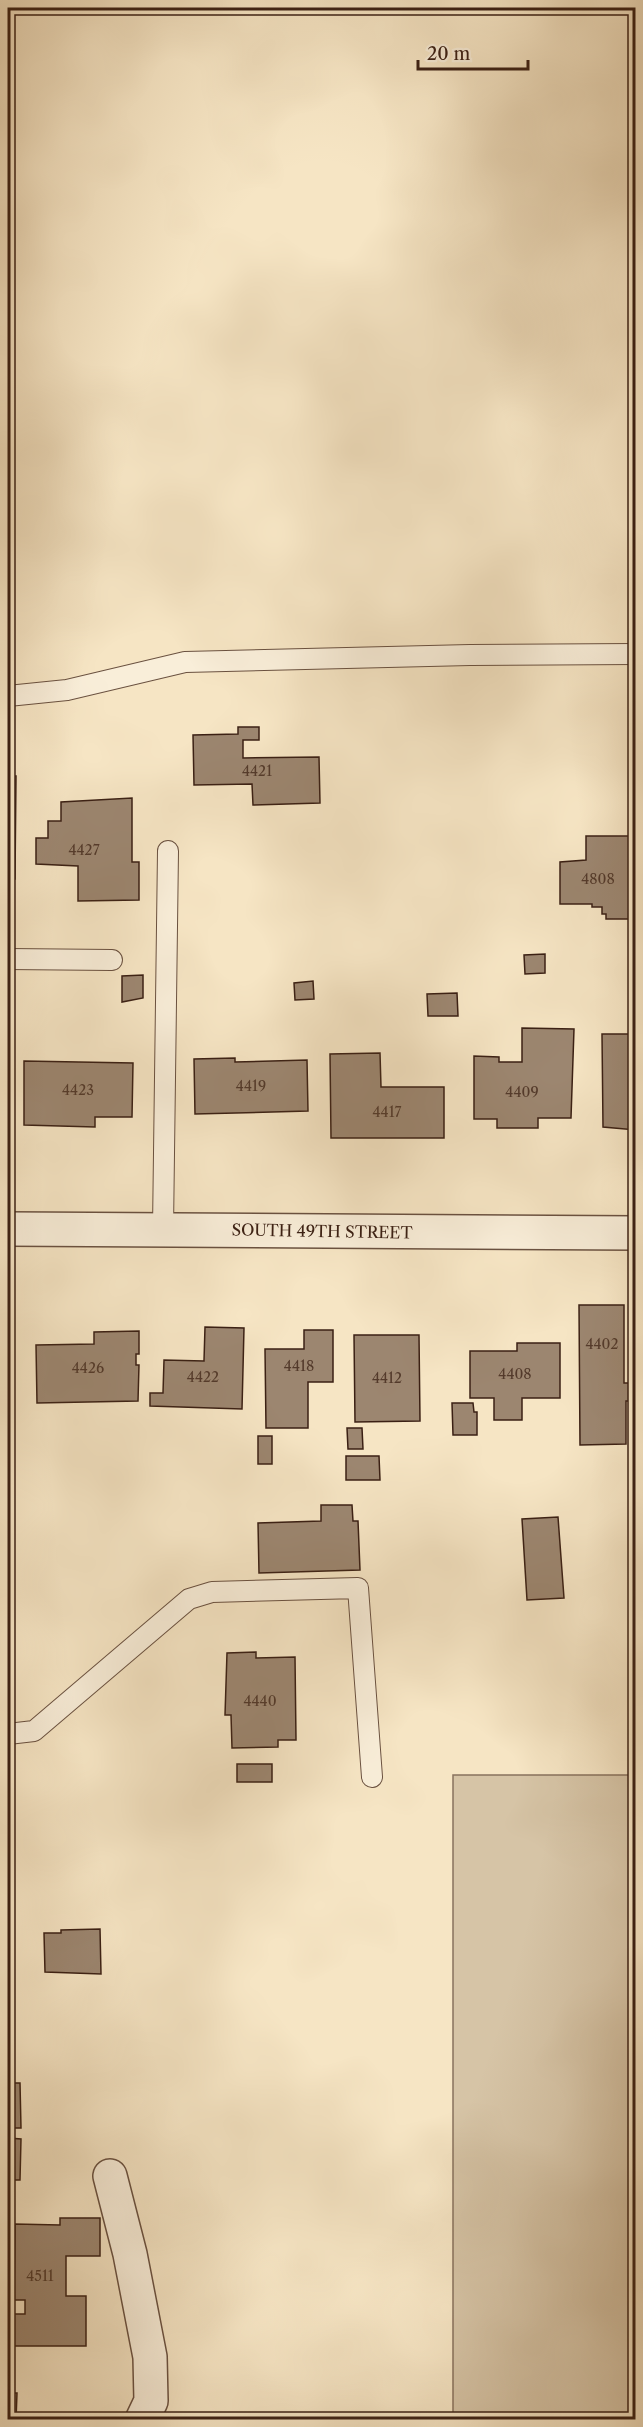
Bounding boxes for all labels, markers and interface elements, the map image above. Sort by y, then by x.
scale bar [418,33,528,71]
text: 20 m [427,43,471,65]
house number: 4421 [242,762,272,780]
house number: 4427 [68,841,100,859]
house number: 4808 [581,870,615,888]
house number: 4419 [236,1077,266,1095]
house number: 4423 [62,1081,94,1099]
house number: 4409 [505,1083,539,1101]
house number: 4417 [373,1103,402,1121]
street label: SOUTH 49TH STREET [231,1219,413,1243]
house number: 4402 [585,1335,619,1353]
house number: 4418 [284,1357,314,1375]
house number: 4426 [72,1359,104,1377]
house number: 4408 [498,1365,532,1383]
house number: 4422 [187,1368,219,1386]
house number: 4412 [372,1369,402,1387]
house number: 4440 [243,1692,277,1710]
house number: 4511 [26,2267,54,2285]

